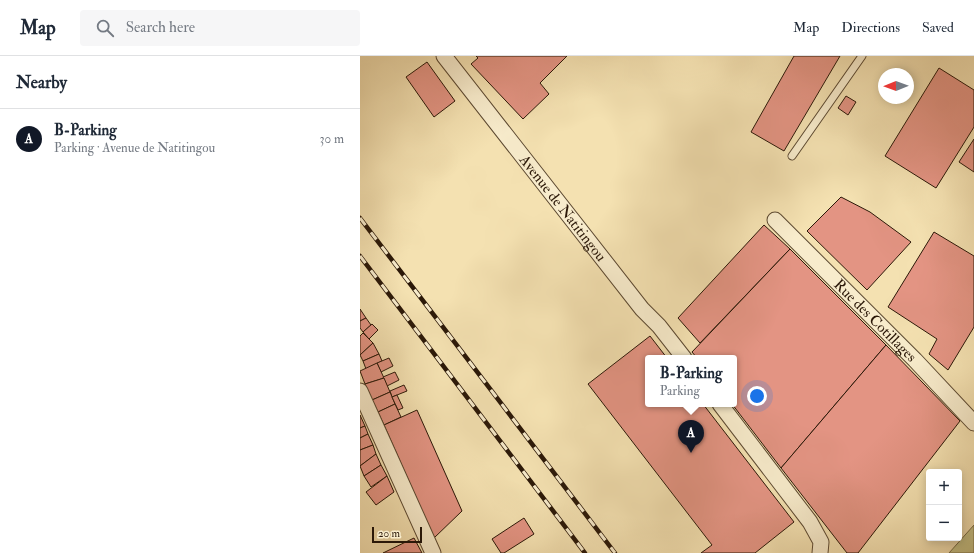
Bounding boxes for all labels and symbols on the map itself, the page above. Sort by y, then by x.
north arrow [878,68,914,104]
street label: Avenue de Natitingou [515,150,611,265]
street label: Rue des Cotillages [830,275,921,366]
your location [747,386,767,406]
pin: A [678,420,704,453]
scale bar [372,525,422,544]

